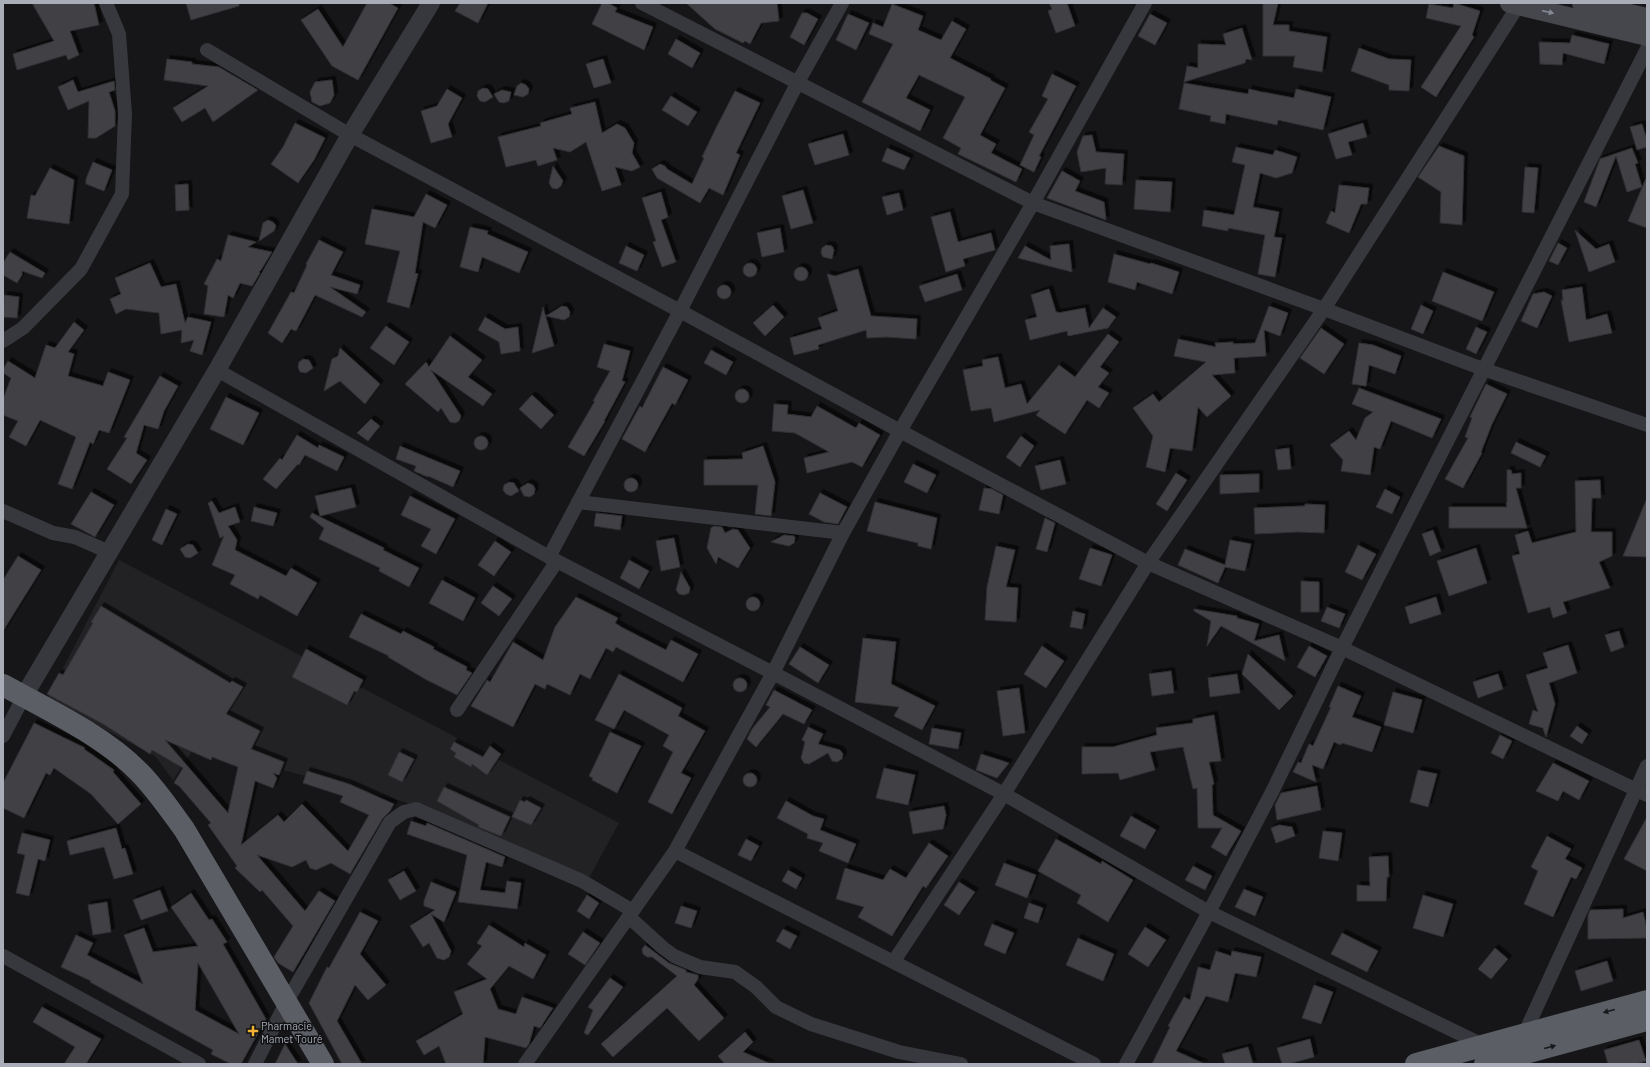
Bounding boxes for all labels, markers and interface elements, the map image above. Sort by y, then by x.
one-way arrow [1542,10,1555,16]
one-way arrow [1603,1008,1615,1014]
place label: Pharmacie Mamet Touré [261,1019,323,1045]
marker: Pharmacie Mamet Touré [248,1026,258,1036]
one-way arrow [1544,1044,1556,1050]

